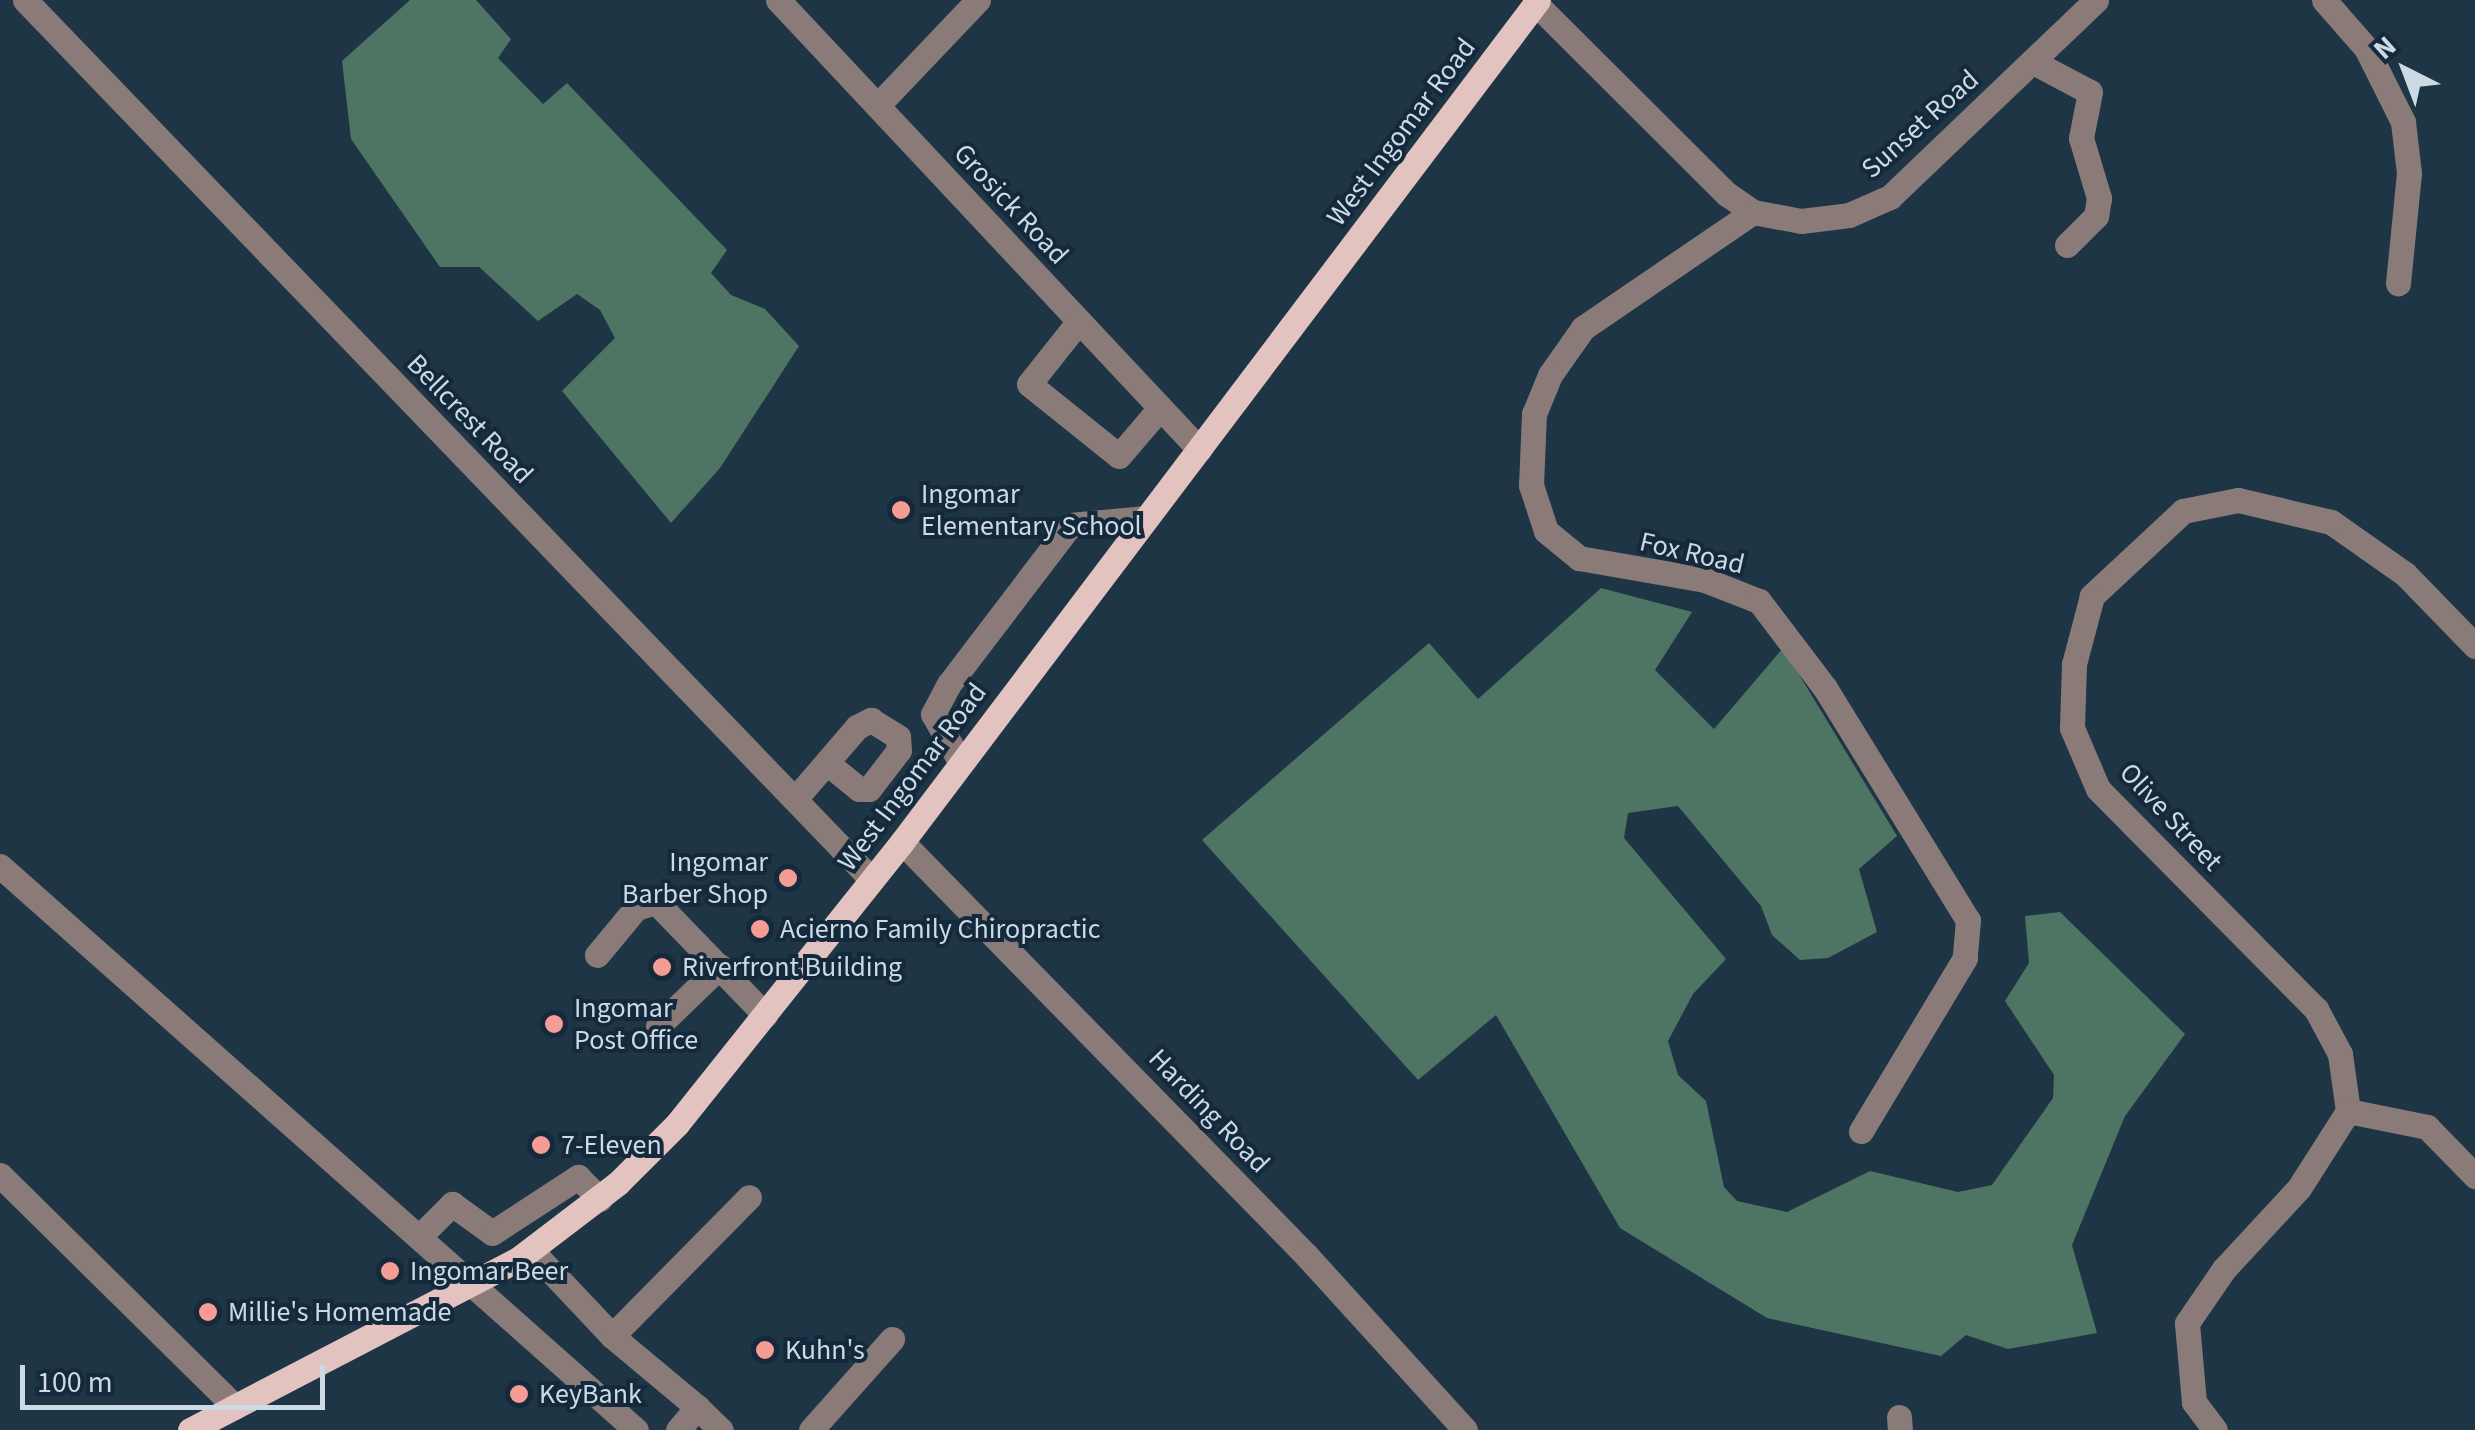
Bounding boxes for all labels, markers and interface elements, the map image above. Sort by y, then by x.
north arrow [2355,20,2455,120]
text: N [2365,27,2405,69]
street label: West Ingomar Road [1319,31,1483,233]
street label: Sunset Road [1855,63,1985,185]
street label: Grosick Road [947,137,1075,271]
street label: Bellcrest Road [400,347,540,491]
place label: Ingomar Elementary School [921,477,1142,543]
marker: Ingomar Elementary School [890,499,912,521]
street label: Fox Road [1636,525,1748,581]
street label: West Ingomar Road [830,676,994,878]
street label: Olive Street [2113,756,2229,878]
place label: Ingomar Barber Shop [622,845,768,911]
marker: Ingomar Barber Shop [777,867,799,889]
place label: Acierno Family Chiropractic [780,912,1101,946]
marker: Acierno Family Chiropractic [749,918,771,940]
place label: Riverfront Building [682,950,902,984]
marker: Riverfront Building [651,956,673,978]
place label: Ingomar Post Office [574,991,698,1057]
marker: Ingomar Post Office [543,1013,565,1035]
street label: Harding Road [1142,1042,1276,1180]
place label: 7-Eleven [561,1128,662,1162]
marker: 7-Eleven [530,1134,552,1156]
place label: Ingomar Beer [410,1254,568,1288]
marker: Ingomar Beer [379,1260,401,1282]
place label: Millie's Homemade [228,1295,451,1329]
marker: Millie's Homemade [197,1301,219,1323]
place label: Kuhn's [785,1333,865,1367]
marker: Kuhn's [754,1339,776,1361]
scale bar [25,1345,330,1407]
text: 100 m [37,1361,113,1404]
place label: KeyBank [539,1377,642,1411]
marker: KeyBank [508,1383,530,1405]

